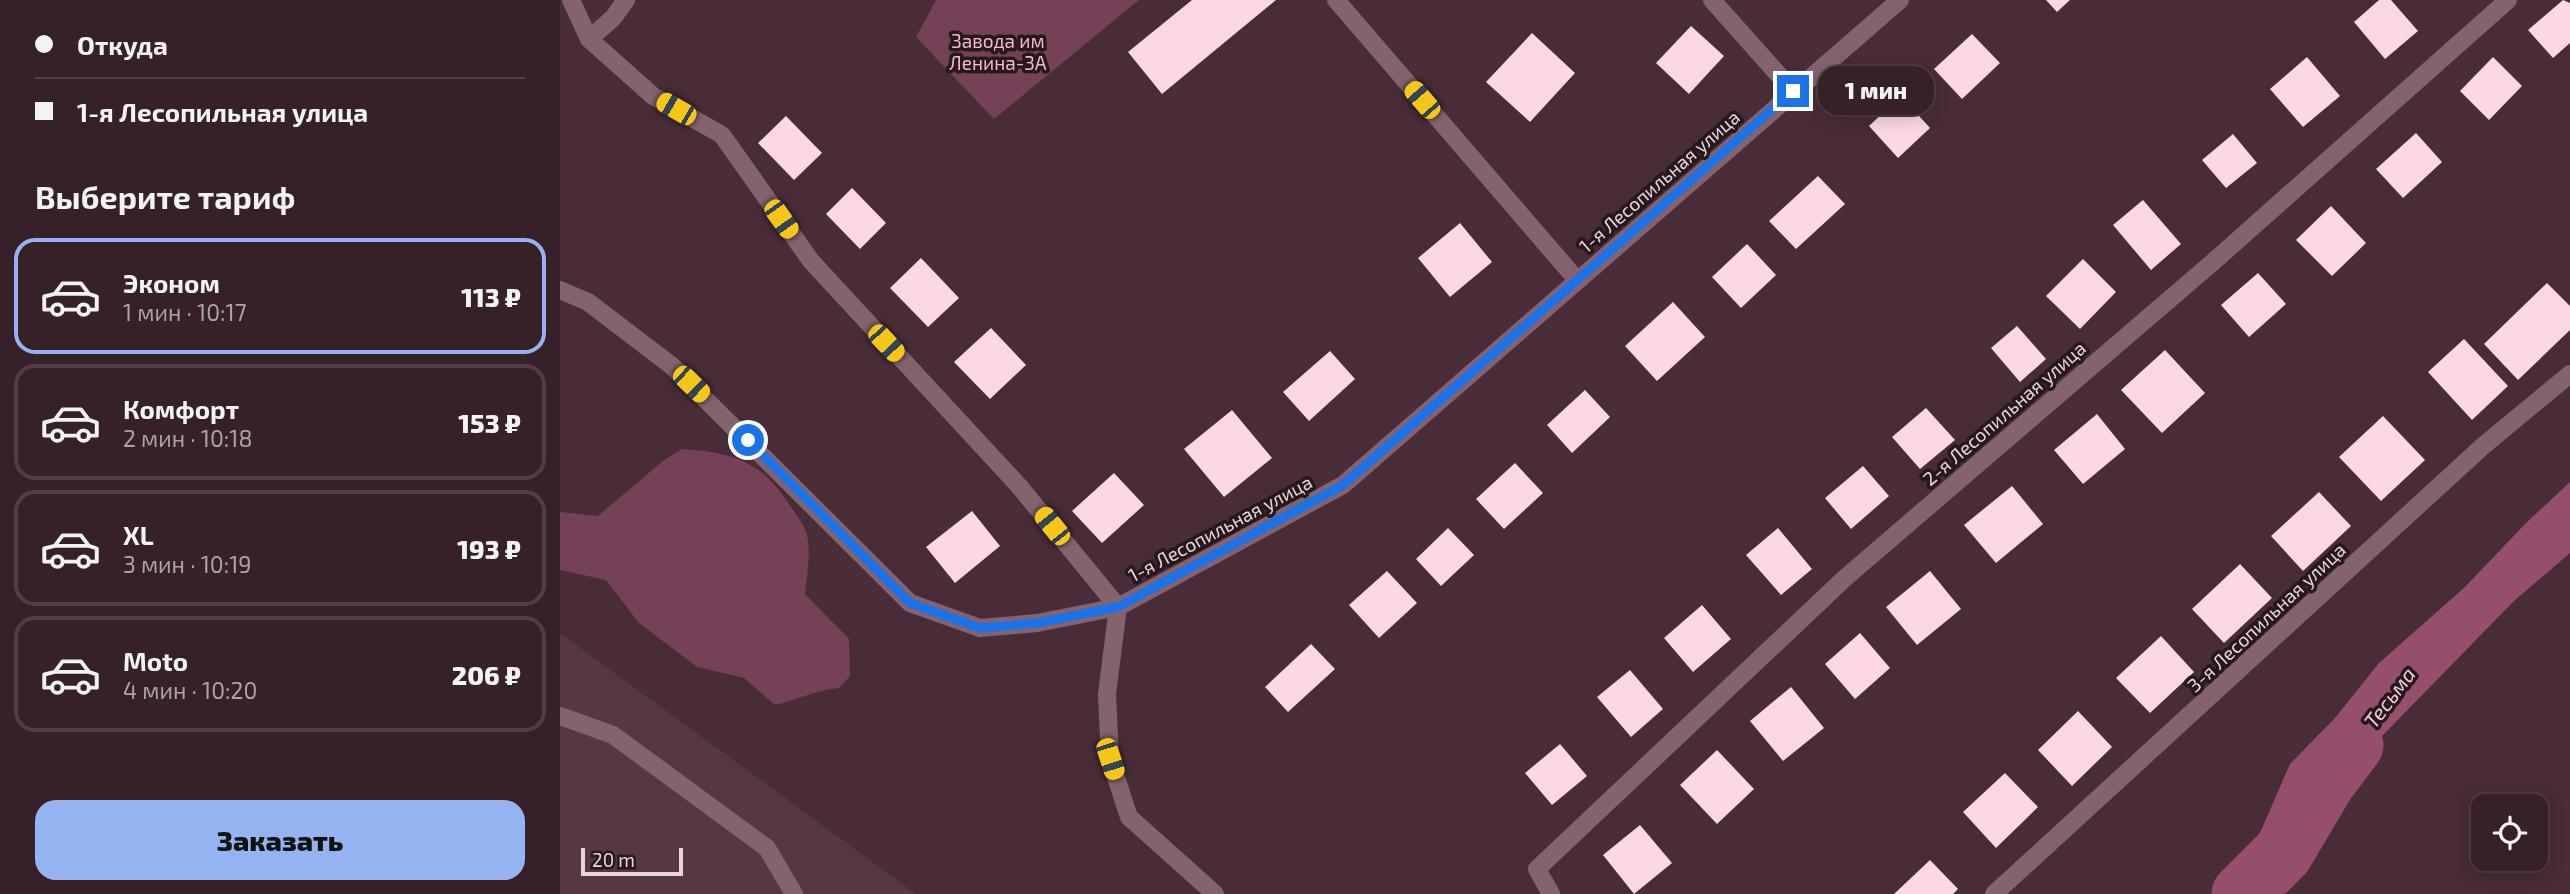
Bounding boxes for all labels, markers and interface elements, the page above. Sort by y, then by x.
text: Откуда [77,29,168,60]
park label: Завода им Ленина-3А [949,29,1047,74]
callout: 1 мин [1818,66,1933,116]
route end [1777,75,1809,107]
text: 1 мин [1845,76,1907,104]
car [1401,77,1444,123]
car [653,89,700,129]
text: 1-я Лесопильная улица [77,96,368,127]
street label: 1-я Лесопильная улица [1574,105,1745,258]
text: Выберите тариф [35,177,295,215]
car [761,196,802,242]
icon: car [39,265,102,328]
text: Эконом [123,267,220,298]
text: 113 ₽ [461,281,521,312]
text: 1 мин · 10:17 [123,298,246,326]
car [864,320,909,366]
street label: 2-я Лесопильная улица [1918,336,2091,491]
car [669,362,714,406]
icon: car [39,391,102,454]
text: Комфорт [123,393,239,424]
text: 153 ₽ [458,407,521,438]
text: 2 мин · 10:18 [123,424,252,452]
route start [732,424,764,456]
street label: 1-я Лесопильная улица [1124,470,1316,587]
car [1031,503,1074,549]
icon: car [39,517,102,580]
text: XL [123,519,154,550]
text: 193 ₽ [457,533,521,564]
street label: 3-я Лесопильная улица [2182,538,2351,697]
text: 3 мин · 10:19 [123,550,251,578]
icon: car [39,643,102,706]
text: Moto [123,645,188,676]
text: 206 ₽ [452,659,521,690]
water label: Тесьма [2358,662,2420,732]
text: 4 мин · 10:20 [123,676,257,704]
car [1094,736,1127,782]
map controls [2471,794,2548,871]
button: locate [2471,794,2548,871]
button: Заказать [35,800,525,880]
scale bar [581,845,682,877]
text: 20 m [592,848,635,871]

